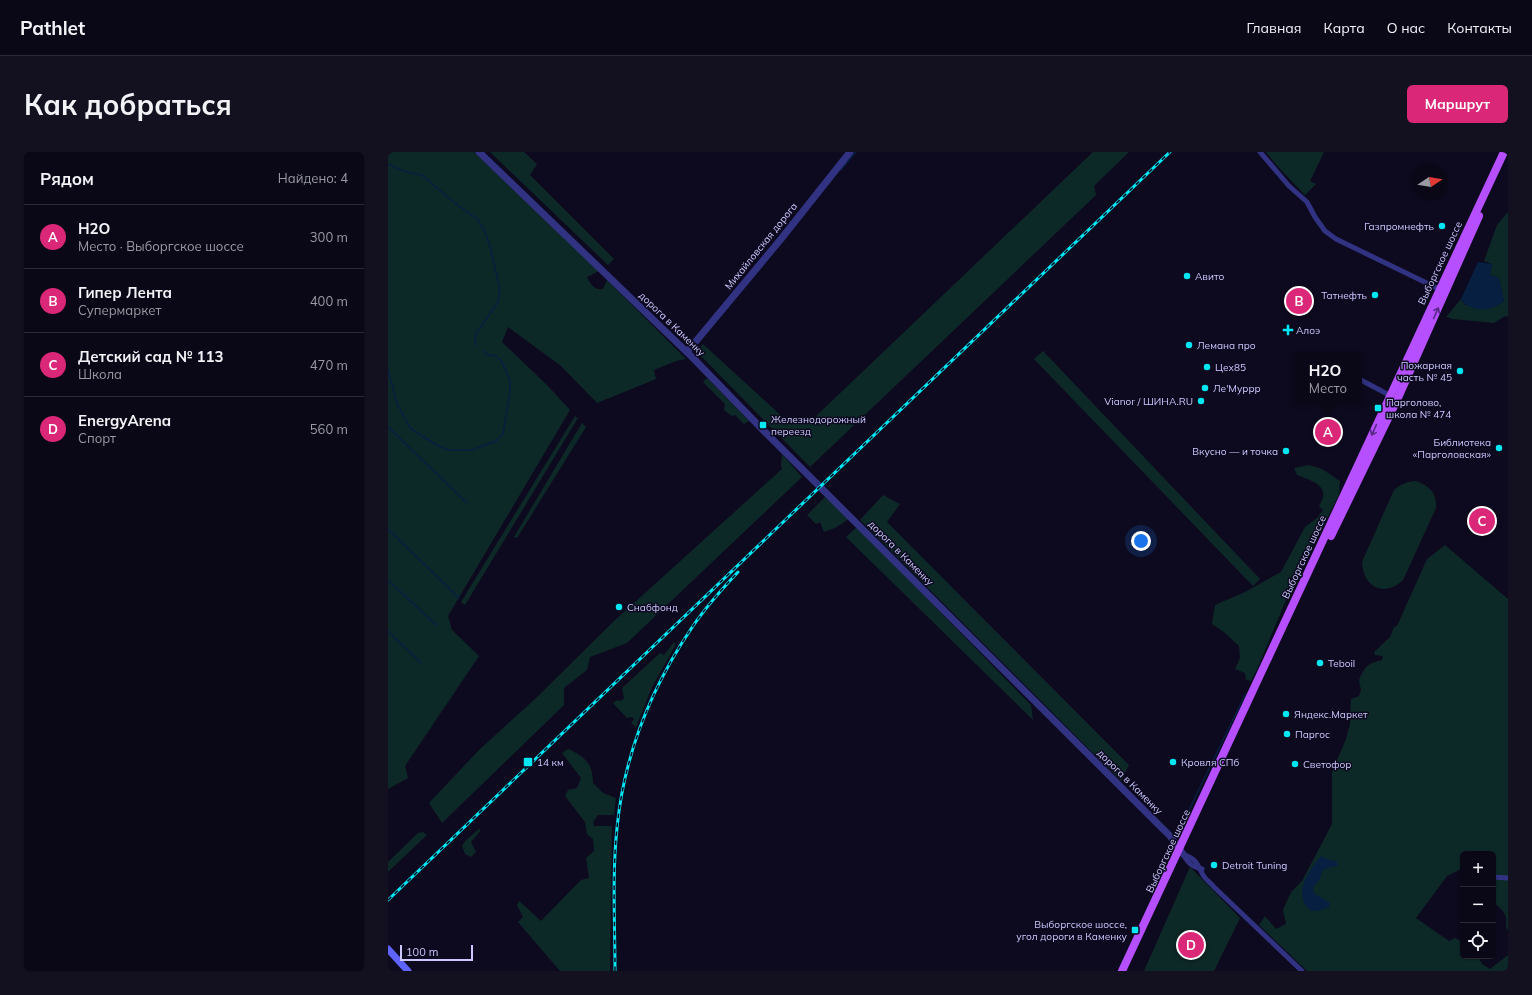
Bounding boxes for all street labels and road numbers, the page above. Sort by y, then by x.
street label: Михайловская дорога [722,200,800,292]
street label: Выборгское шоссе [1415,219,1465,307]
street label: дорога в Каменку [636,289,708,359]
street label: Выборгское шоссе [1279,513,1329,601]
street label: дорога в Каменку [866,518,937,589]
street label: дорога в Каменку [1095,747,1166,818]
street label: Выборгское шоссе [1143,807,1193,895]

